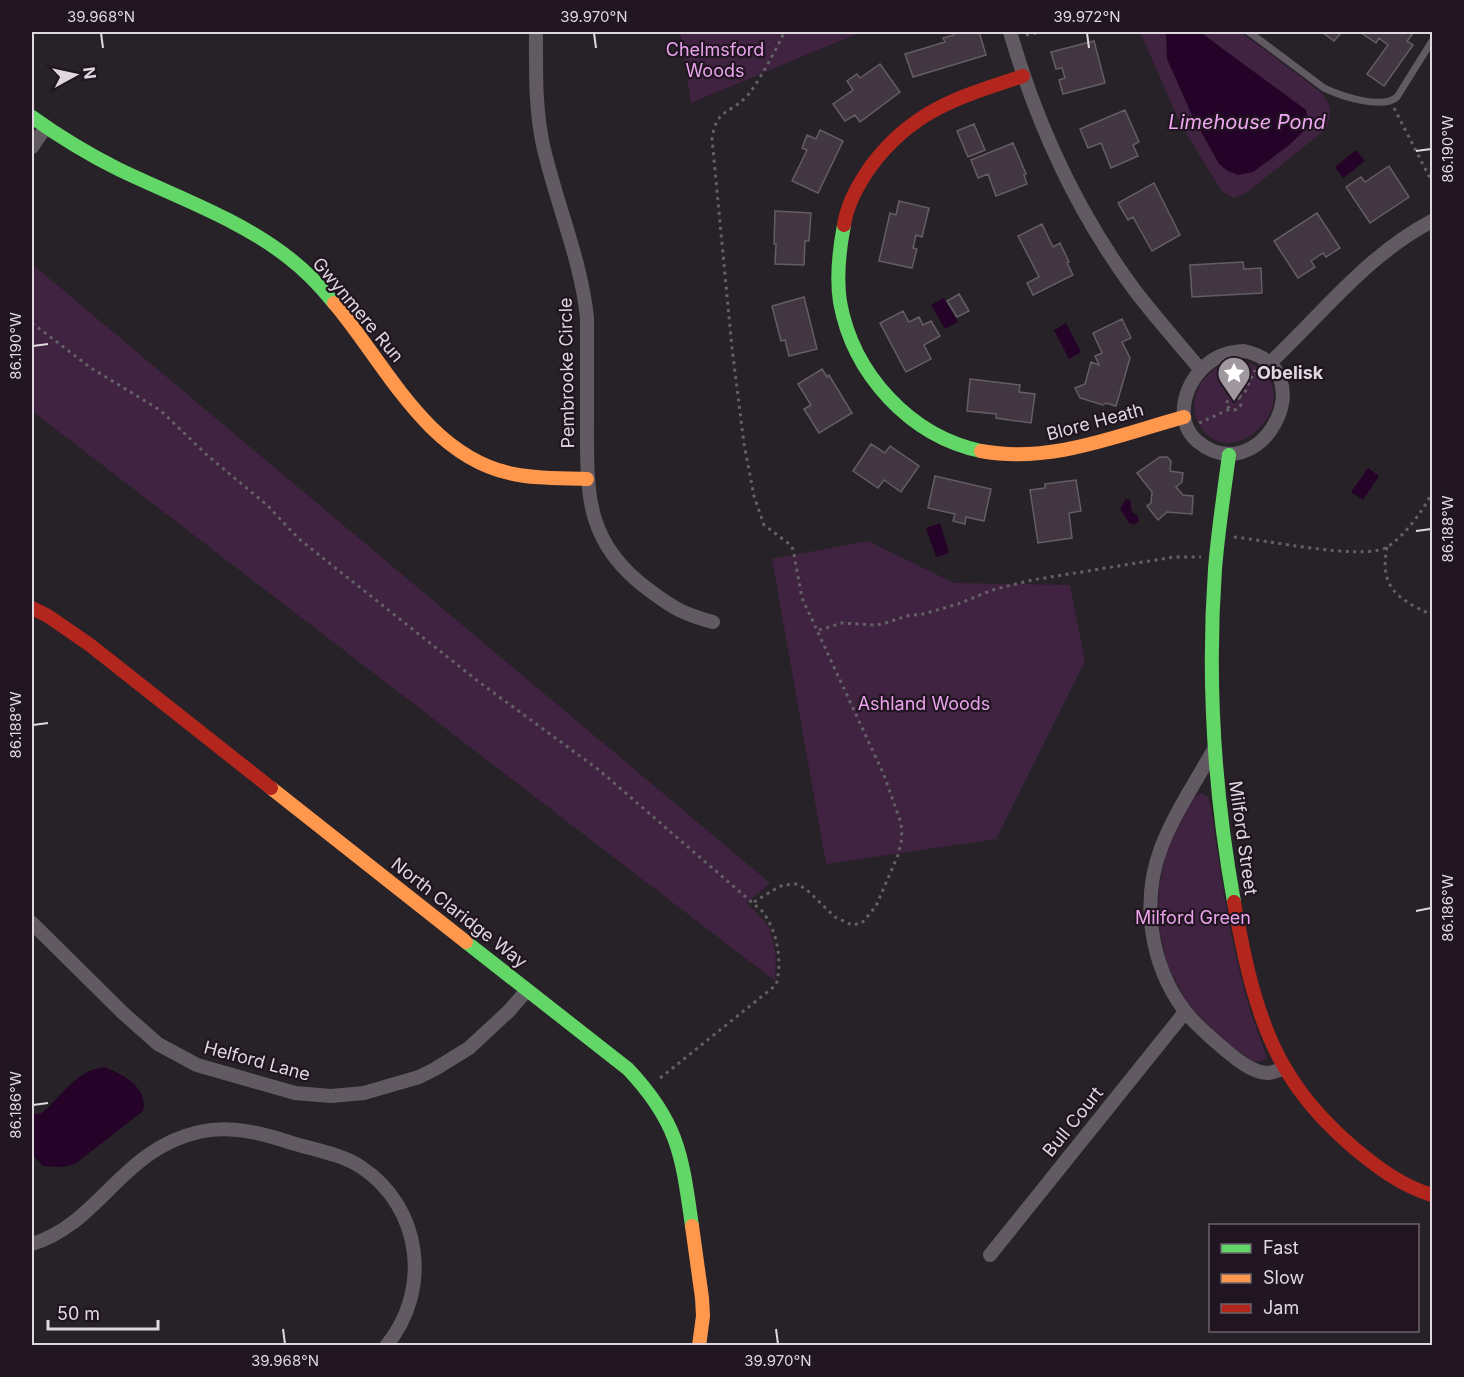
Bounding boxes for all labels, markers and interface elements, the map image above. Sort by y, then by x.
text: 39.968°N [67,7,135,26]
text: 39.970°N [560,7,628,26]
text: 39.972°N [1053,7,1121,26]
park label: Chelmsford Woods [666,39,764,81]
north arrow [45,45,105,105]
text: N [79,65,101,80]
water label: Limehouse Pond [1168,110,1326,134]
text: 86.190°W [1438,115,1457,183]
street label: Gwynmere Run [309,253,408,366]
street label: Pembrooke Circle [555,297,578,449]
text: 86.190°W [6,312,25,380]
place icon: Obelisk [1216,355,1252,402]
place label: Obelisk [1257,362,1324,383]
street label: Blore Heath [1044,398,1146,445]
text: 86.188°W [1438,495,1457,563]
text: 86.188°W [6,691,25,759]
park label: Ashland Woods [858,693,990,714]
street label: Milford Street [1225,779,1262,897]
street label: North Claridge Way [387,853,531,972]
text: 86.186°W [1438,874,1457,942]
park label: Milford Green [1135,907,1251,928]
street label: Helford Lane [202,1036,313,1085]
text: 86.186°W [6,1071,25,1139]
street label: Bull Court [1038,1082,1107,1161]
legend [1209,1224,1419,1332]
text: Fast [1263,1237,1299,1258]
text: Slow [1263,1267,1304,1288]
scale bar [48,1293,158,1331]
text: Jam [1263,1297,1299,1318]
text: 50 m [57,1303,100,1324]
text: 39.968°N [251,1351,319,1370]
text: 39.970°N [744,1351,812,1370]

